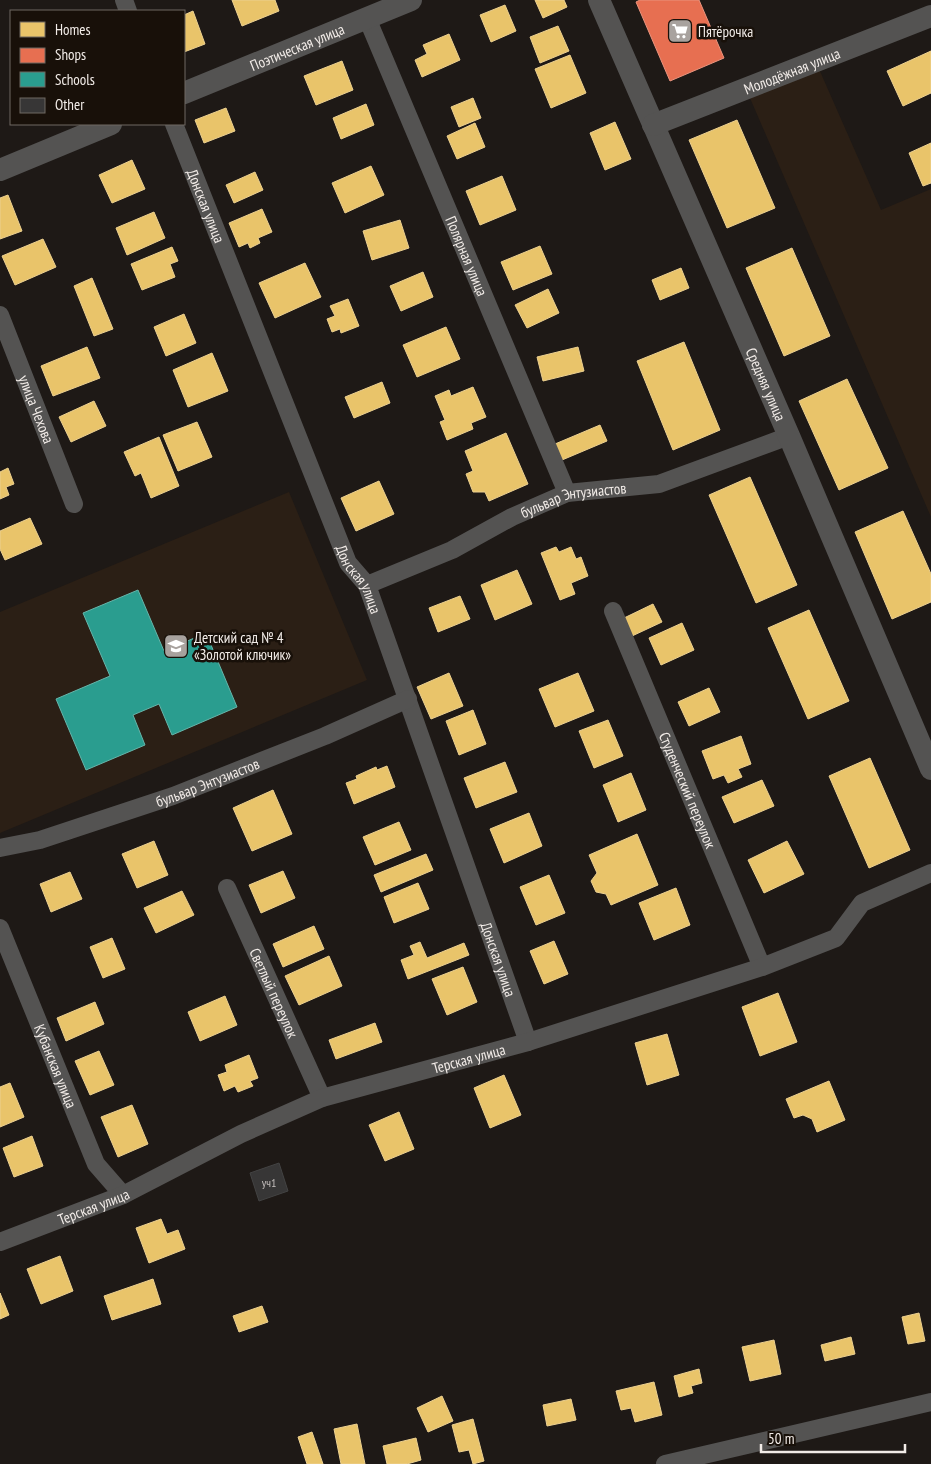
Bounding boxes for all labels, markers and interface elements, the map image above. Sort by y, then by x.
legend [10,10,185,125]
supermarket icon: Пятёрочка [667,18,693,44]
street label: Поэтическая улица [247,19,347,75]
text: Homes [55,20,91,39]
place label: Пятёрочка [698,22,753,41]
street label: Молодёжная улица [741,43,843,98]
text: Shops [55,45,86,64]
text: Schools [55,70,95,89]
text: Other [55,95,85,114]
street label: Донская улица [183,166,230,245]
street label: Полярная улица [442,213,492,299]
street label: Средняя улица [742,345,791,424]
street label: улица Чехова [15,372,59,446]
street label: бульвар Энтузиастов [517,478,627,522]
street label: Донская улица [332,542,386,616]
place label: Детский сад № 4 «Золотой ключик» [194,628,291,664]
school or university icon: Детский сад № 4 «Золотой ключик» [163,633,189,659]
street label: Студенческий переулок [655,729,721,851]
street label: бульвар Энтузиастов [153,753,262,811]
street label: Донская улица [477,919,521,999]
street label: Светлый переулок [246,945,303,1041]
street label: Кубанская улица [31,1021,82,1111]
street label: Терская улица [430,1039,507,1077]
house number: уч1 [262,1175,276,1190]
street label: Терская улица [55,1184,132,1229]
scale bar [761,1422,905,1454]
text: 50 m [768,1429,794,1448]

